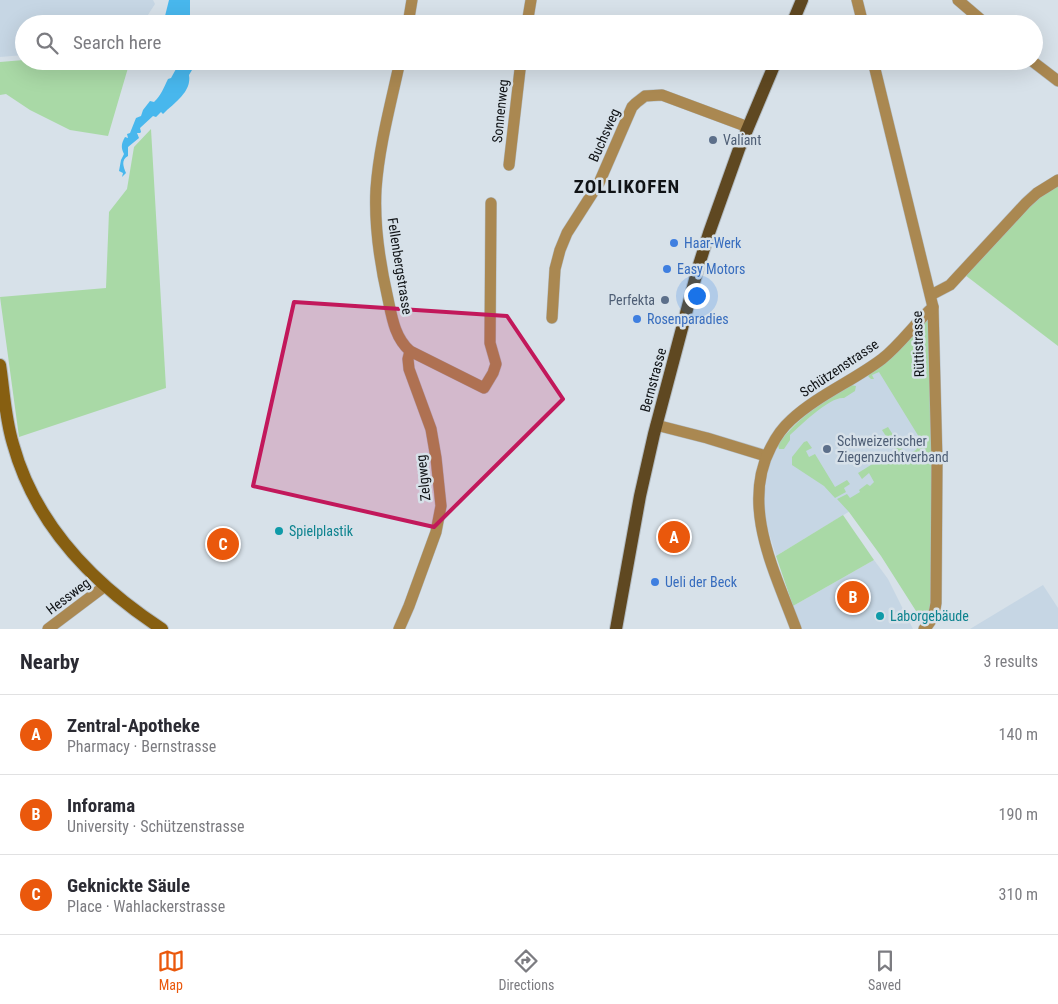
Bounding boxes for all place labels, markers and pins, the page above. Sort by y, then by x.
place label: Valiant [723,132,761,148]
marker: Valiant [707,134,719,146]
place label: Haar-Werk [684,235,742,251]
marker: Haar-Werk [668,237,680,249]
place label: Easy Motors [677,261,745,277]
marker: Easy Motors [661,263,673,275]
place label: Perfekta [608,292,655,308]
marker: Perfekta [659,294,671,306]
place label: Rosenparadies [647,311,729,327]
marker: Rosenparadies [631,313,643,325]
place label: Schweizerischer Ziegenzuchtverband [837,433,949,465]
marker: Schweizerischer Ziegenzuchtverband [821,443,833,455]
pin: A [658,518,690,556]
place label: Spielplastik [289,523,354,539]
pin: C [207,525,239,563]
marker: Spielplastik [273,525,285,537]
place label: Ueli der Beck [665,574,738,590]
marker: Ueli der Beck [649,576,661,588]
pin: B [837,578,869,616]
place label: Laborgebäude [890,608,969,624]
marker: Laborgebäude [874,610,886,622]

